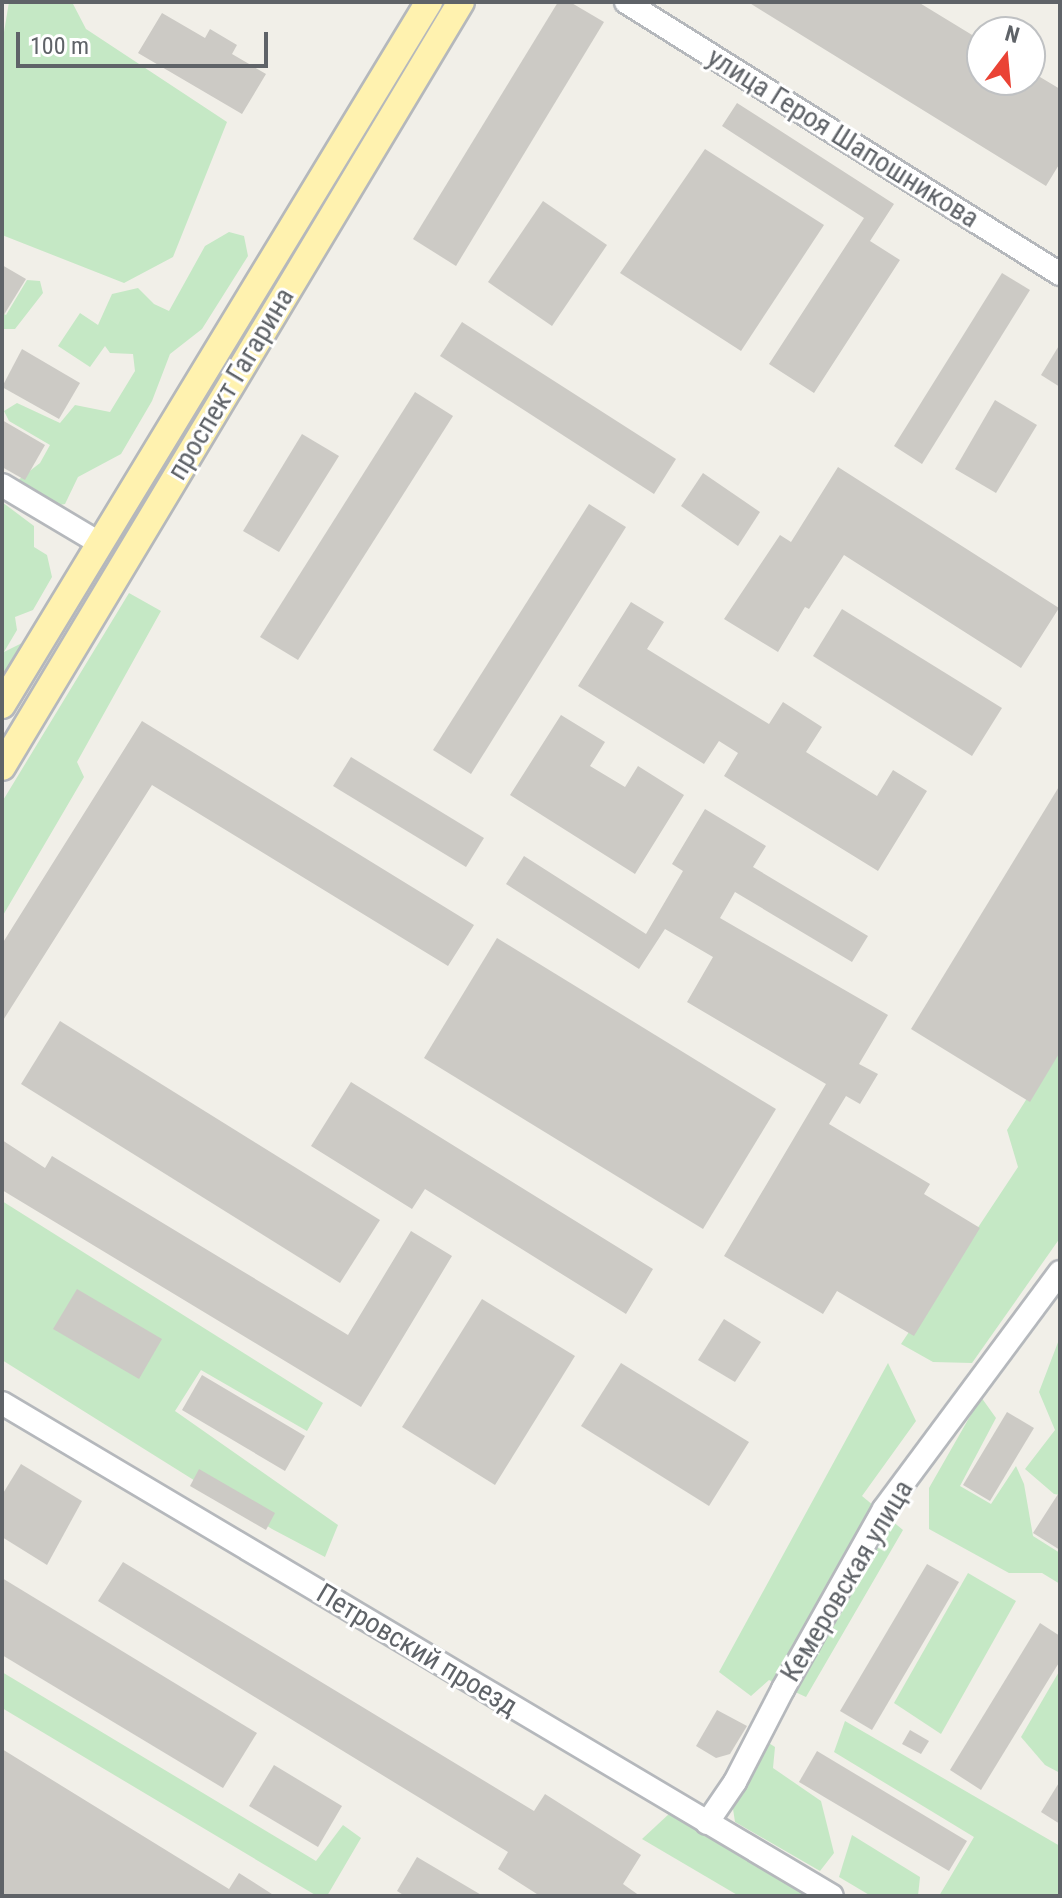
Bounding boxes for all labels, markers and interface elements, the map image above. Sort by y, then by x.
scale bar [20,16,272,66]
north arrow [966,16,1046,96]
text: N [1002,20,1022,48]
text: 100 m [30,32,89,60]
street label: улица Героя Шапошникова [701,41,985,235]
street label: проспект Гагарина [160,282,302,486]
street label: Кемеровская улица [774,1474,920,1688]
street label: Петровский проезд [310,1577,524,1723]

